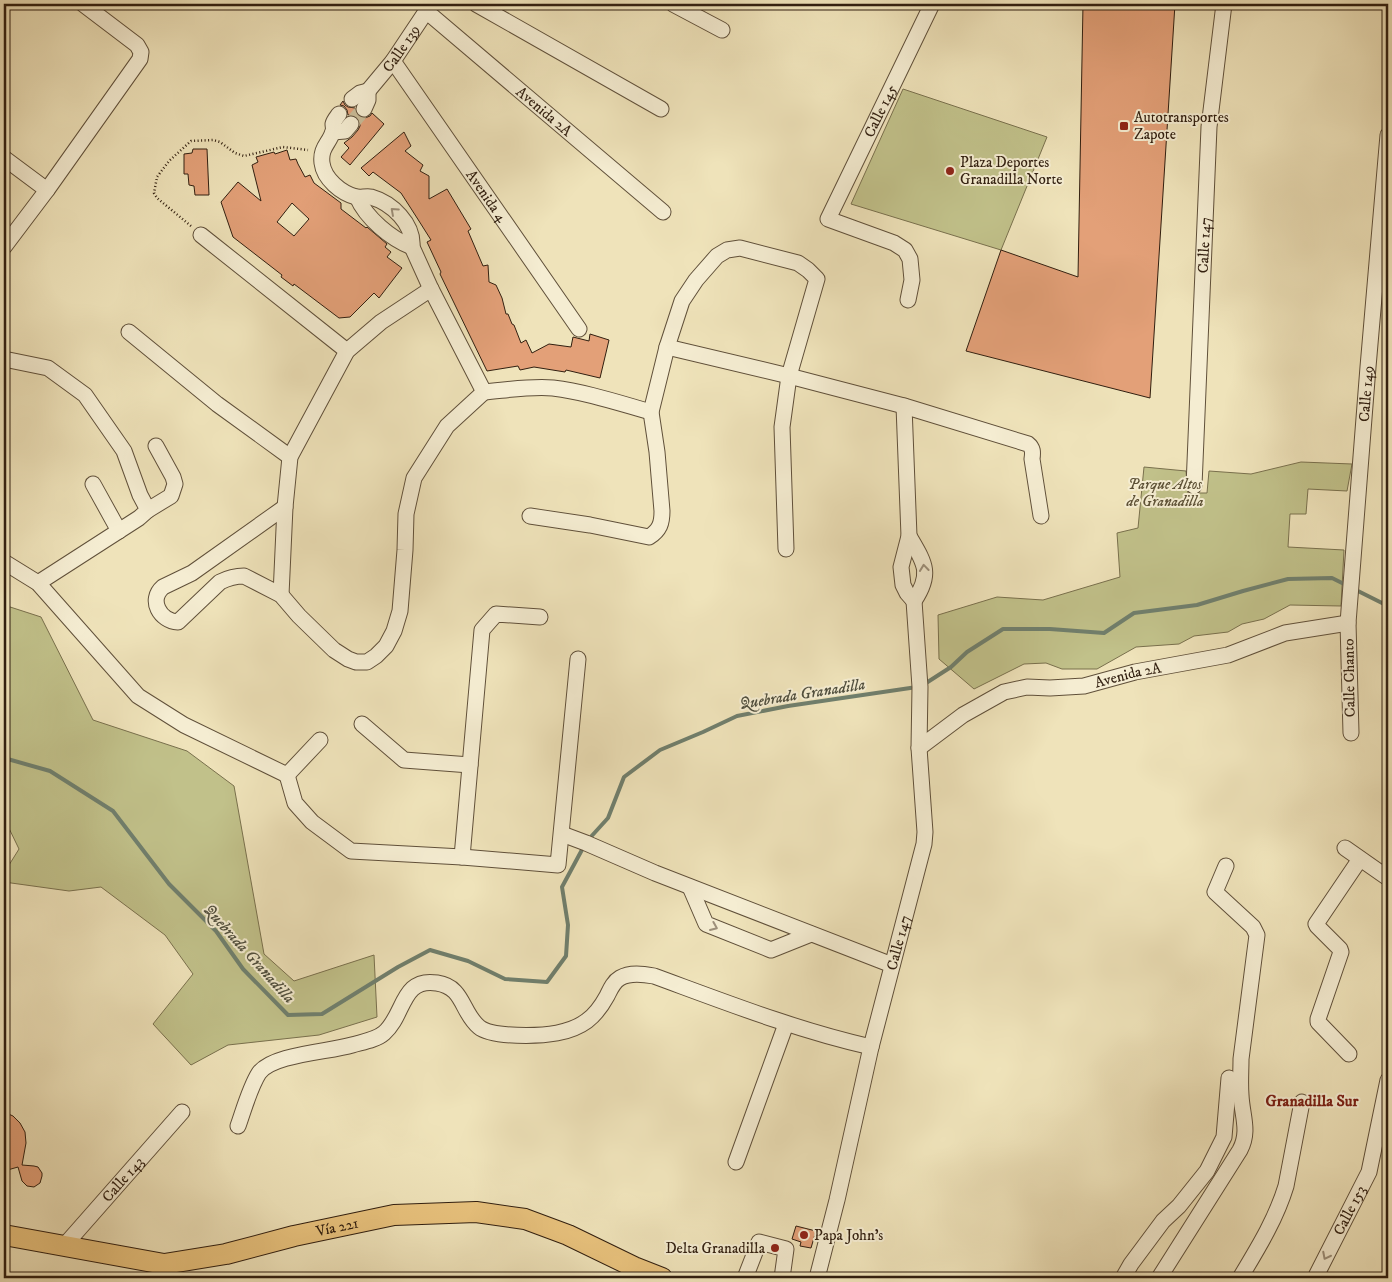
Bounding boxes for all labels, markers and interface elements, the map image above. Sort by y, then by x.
street label: Calle 139 [379,21,424,76]
street label: Calle 145 [860,81,902,141]
street label: Avenida 2A [512,82,576,141]
place label: Autotransportes Zapote [1134,108,1229,144]
marker: Autotransportes Zapote [1118,120,1130,132]
place label: Plaza Deportes Granadilla Norte [960,153,1062,189]
marker: Plaza Deportes Granadilla Norte [944,165,956,177]
street label: Avenida 4 [461,166,511,226]
one-way arrow [391,208,400,217]
street label: Calle 147 [1194,217,1215,274]
street label: Calle 149 [1355,365,1378,423]
park label: Parque Altos de Granadilla [1126,475,1203,511]
one-way arrow [919,564,930,572]
street label: Calle Chanto [1339,638,1360,718]
street label: Avenida 2A [1093,658,1163,693]
water label: Quebrada Granadilla [738,674,867,714]
water label: Quebrada Granadilla [199,900,299,1008]
street label: Calle 147 [882,913,915,973]
one-way arrow [709,921,718,932]
district label: Granadilla Sur [1265,1091,1360,1111]
street label: Calle 143 [98,1153,148,1206]
street label: Calle 153 [1329,1182,1370,1239]
street label: Vía 221 [314,1214,360,1241]
place label: Papa John's [814,1226,883,1245]
marker: Papa John's [798,1229,810,1241]
place label: Delta Granadilla [665,1239,766,1258]
marker: Delta Granadilla [769,1242,781,1254]
one-way arrow [1322,1251,1332,1260]

